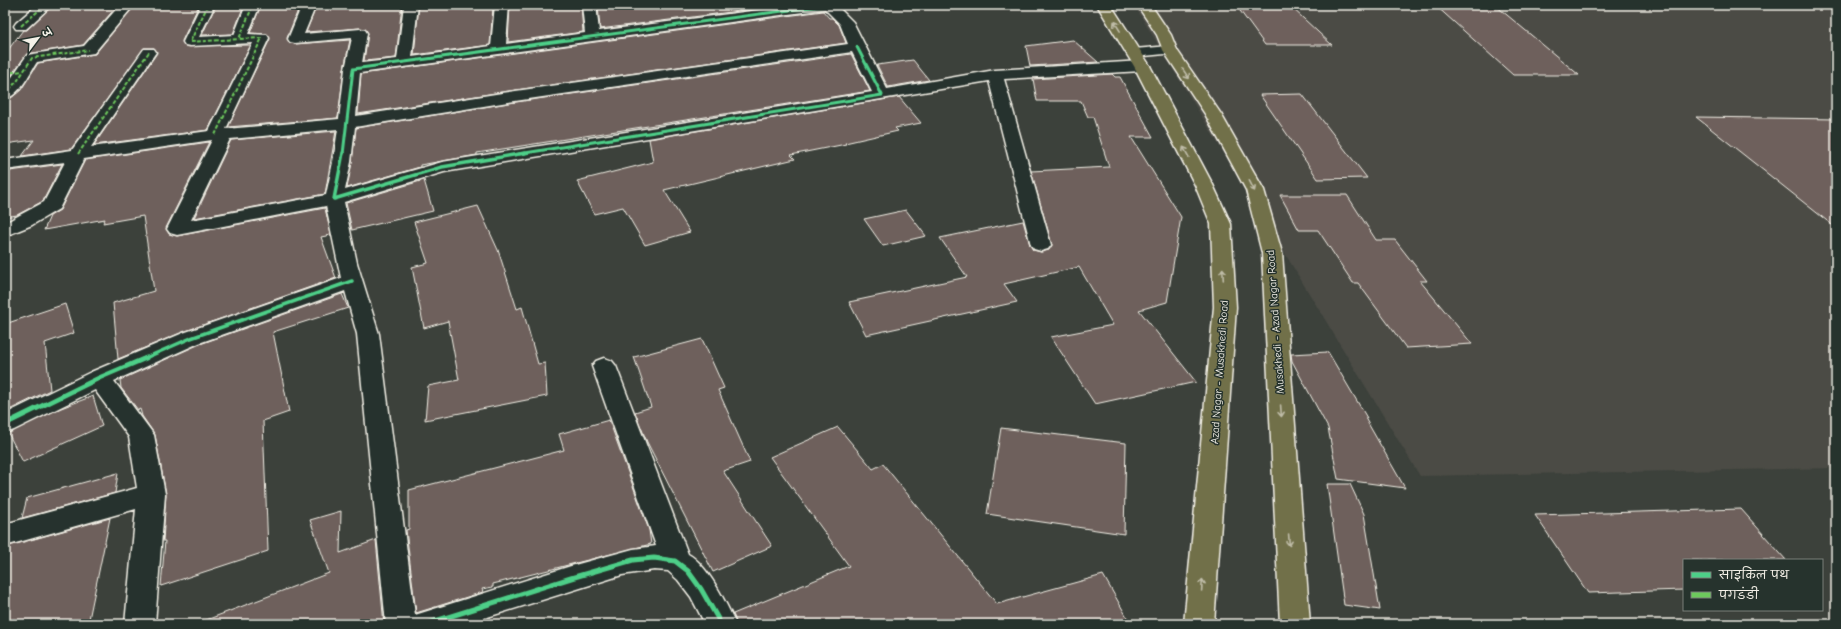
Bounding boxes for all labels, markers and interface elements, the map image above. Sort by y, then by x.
north arrow [18,18,58,58]
one-way arrow [1113,21,1121,32]
text: उ [38,26,54,41]
one-way arrow [1182,68,1190,79]
one-way arrow [1182,146,1190,158]
one-way arrow [1249,180,1256,192]
street label: Musakhedi - Azad Nagar Road [1264,249,1287,394]
one-way arrow [1220,268,1227,281]
street label: Azad Nagar - Musakhedi Road [1208,299,1231,444]
one-way arrow [1277,404,1285,417]
one-way arrow [1286,533,1293,546]
legend [1683,559,1823,611]
text: साइकिल पथ [1718,566,1790,582]
one-way arrow [1199,579,1206,592]
text: पगडंडी [1718,586,1760,602]

